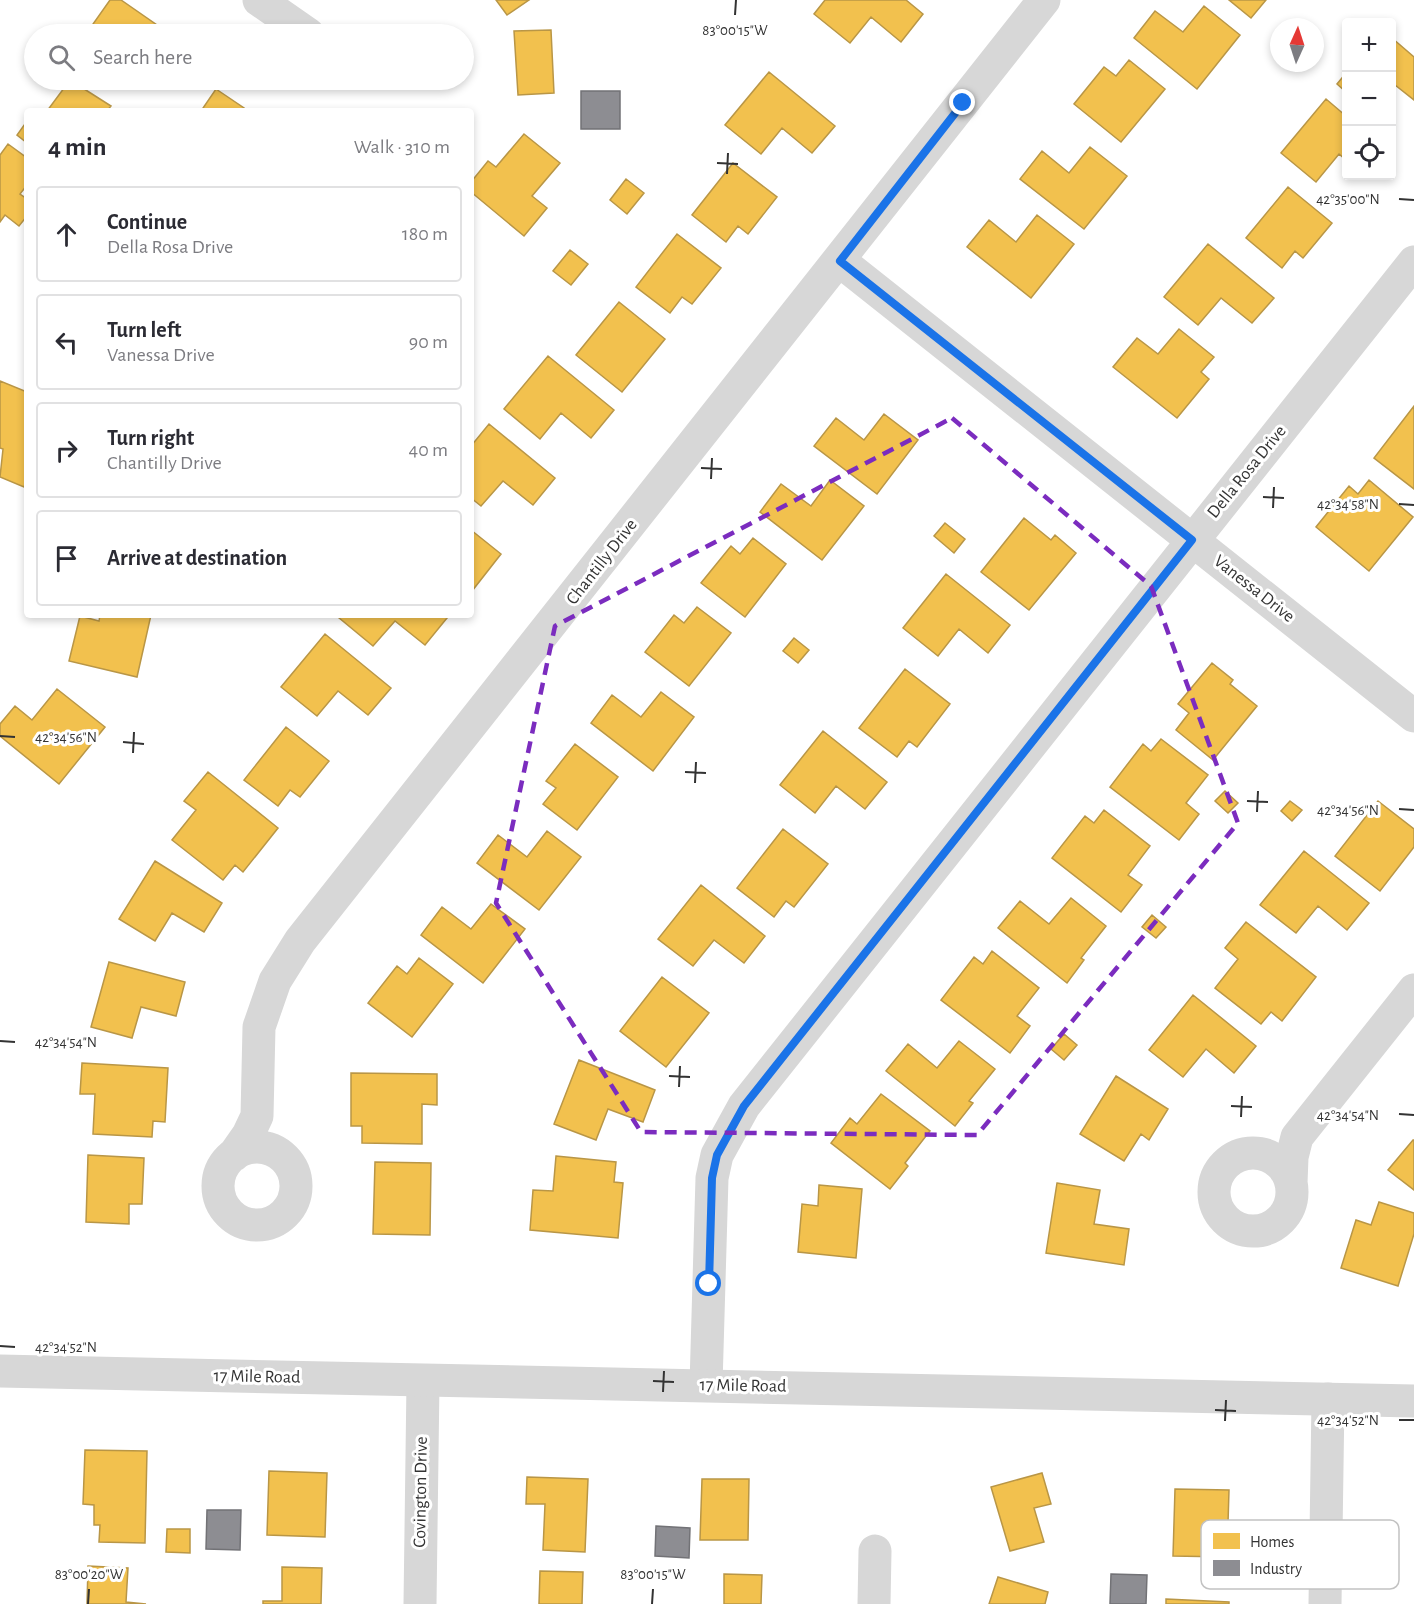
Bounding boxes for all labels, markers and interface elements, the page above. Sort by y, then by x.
north arrow [1270,18,1324,72]
map controls [1342,18,1396,180]
button: + [1342,18,1396,72]
text: 83°00'15"W [702,23,768,38]
search box [24,24,474,90]
icon: search [45,41,78,74]
text: Search here [93,46,192,68]
button: − [1342,72,1396,126]
route end [949,89,975,115]
button: locate [1342,126,1396,180]
text: 4 min [48,134,107,160]
text: Walk · 310 m [354,137,450,157]
text: 42°35'00"N [1316,192,1380,207]
text: Continue [107,211,187,233]
icon: ahead [50,218,83,251]
text: 180 m [402,224,448,244]
text: Della Rosa Drive [107,237,233,257]
text: Turn left [107,319,181,341]
icon: left [50,326,83,359]
text: 90 m [409,332,448,352]
text: Vanessa Drive [107,345,215,365]
street label: Della Rosa Drive [1204,422,1290,522]
text: Turn right [107,427,194,449]
icon: right [50,434,83,467]
text: 40 m [409,440,448,460]
text: Chantilly Drive [107,453,222,473]
text: 42°34'58"N [1317,497,1379,512]
street label: Chantilly Drive [563,516,641,608]
icon: arrive [50,542,83,575]
text: Arrive at destination [107,547,287,569]
street label: Vanessa Drive [1210,552,1298,626]
text: 42°34'56"N [35,730,97,745]
text: 42°34'56"N [1317,803,1379,818]
text: 42°34'54"N [35,1035,97,1050]
text: 42°34'54"N [1317,1108,1379,1123]
route start [695,1270,721,1296]
text: 42°34'52"N [35,1340,97,1355]
street label: 17 Mile Road [213,1367,301,1387]
street label: 17 Mile Road [699,1376,787,1396]
text: 42°34'52"N [1317,1413,1379,1428]
street label: Covington Drive [411,1436,431,1548]
legend [1201,1520,1399,1589]
text: Homes [1250,1534,1294,1550]
text: Industry [1250,1561,1302,1578]
text: 83°00'20"W [55,1567,124,1582]
text: 83°00'15"W [620,1567,686,1582]

